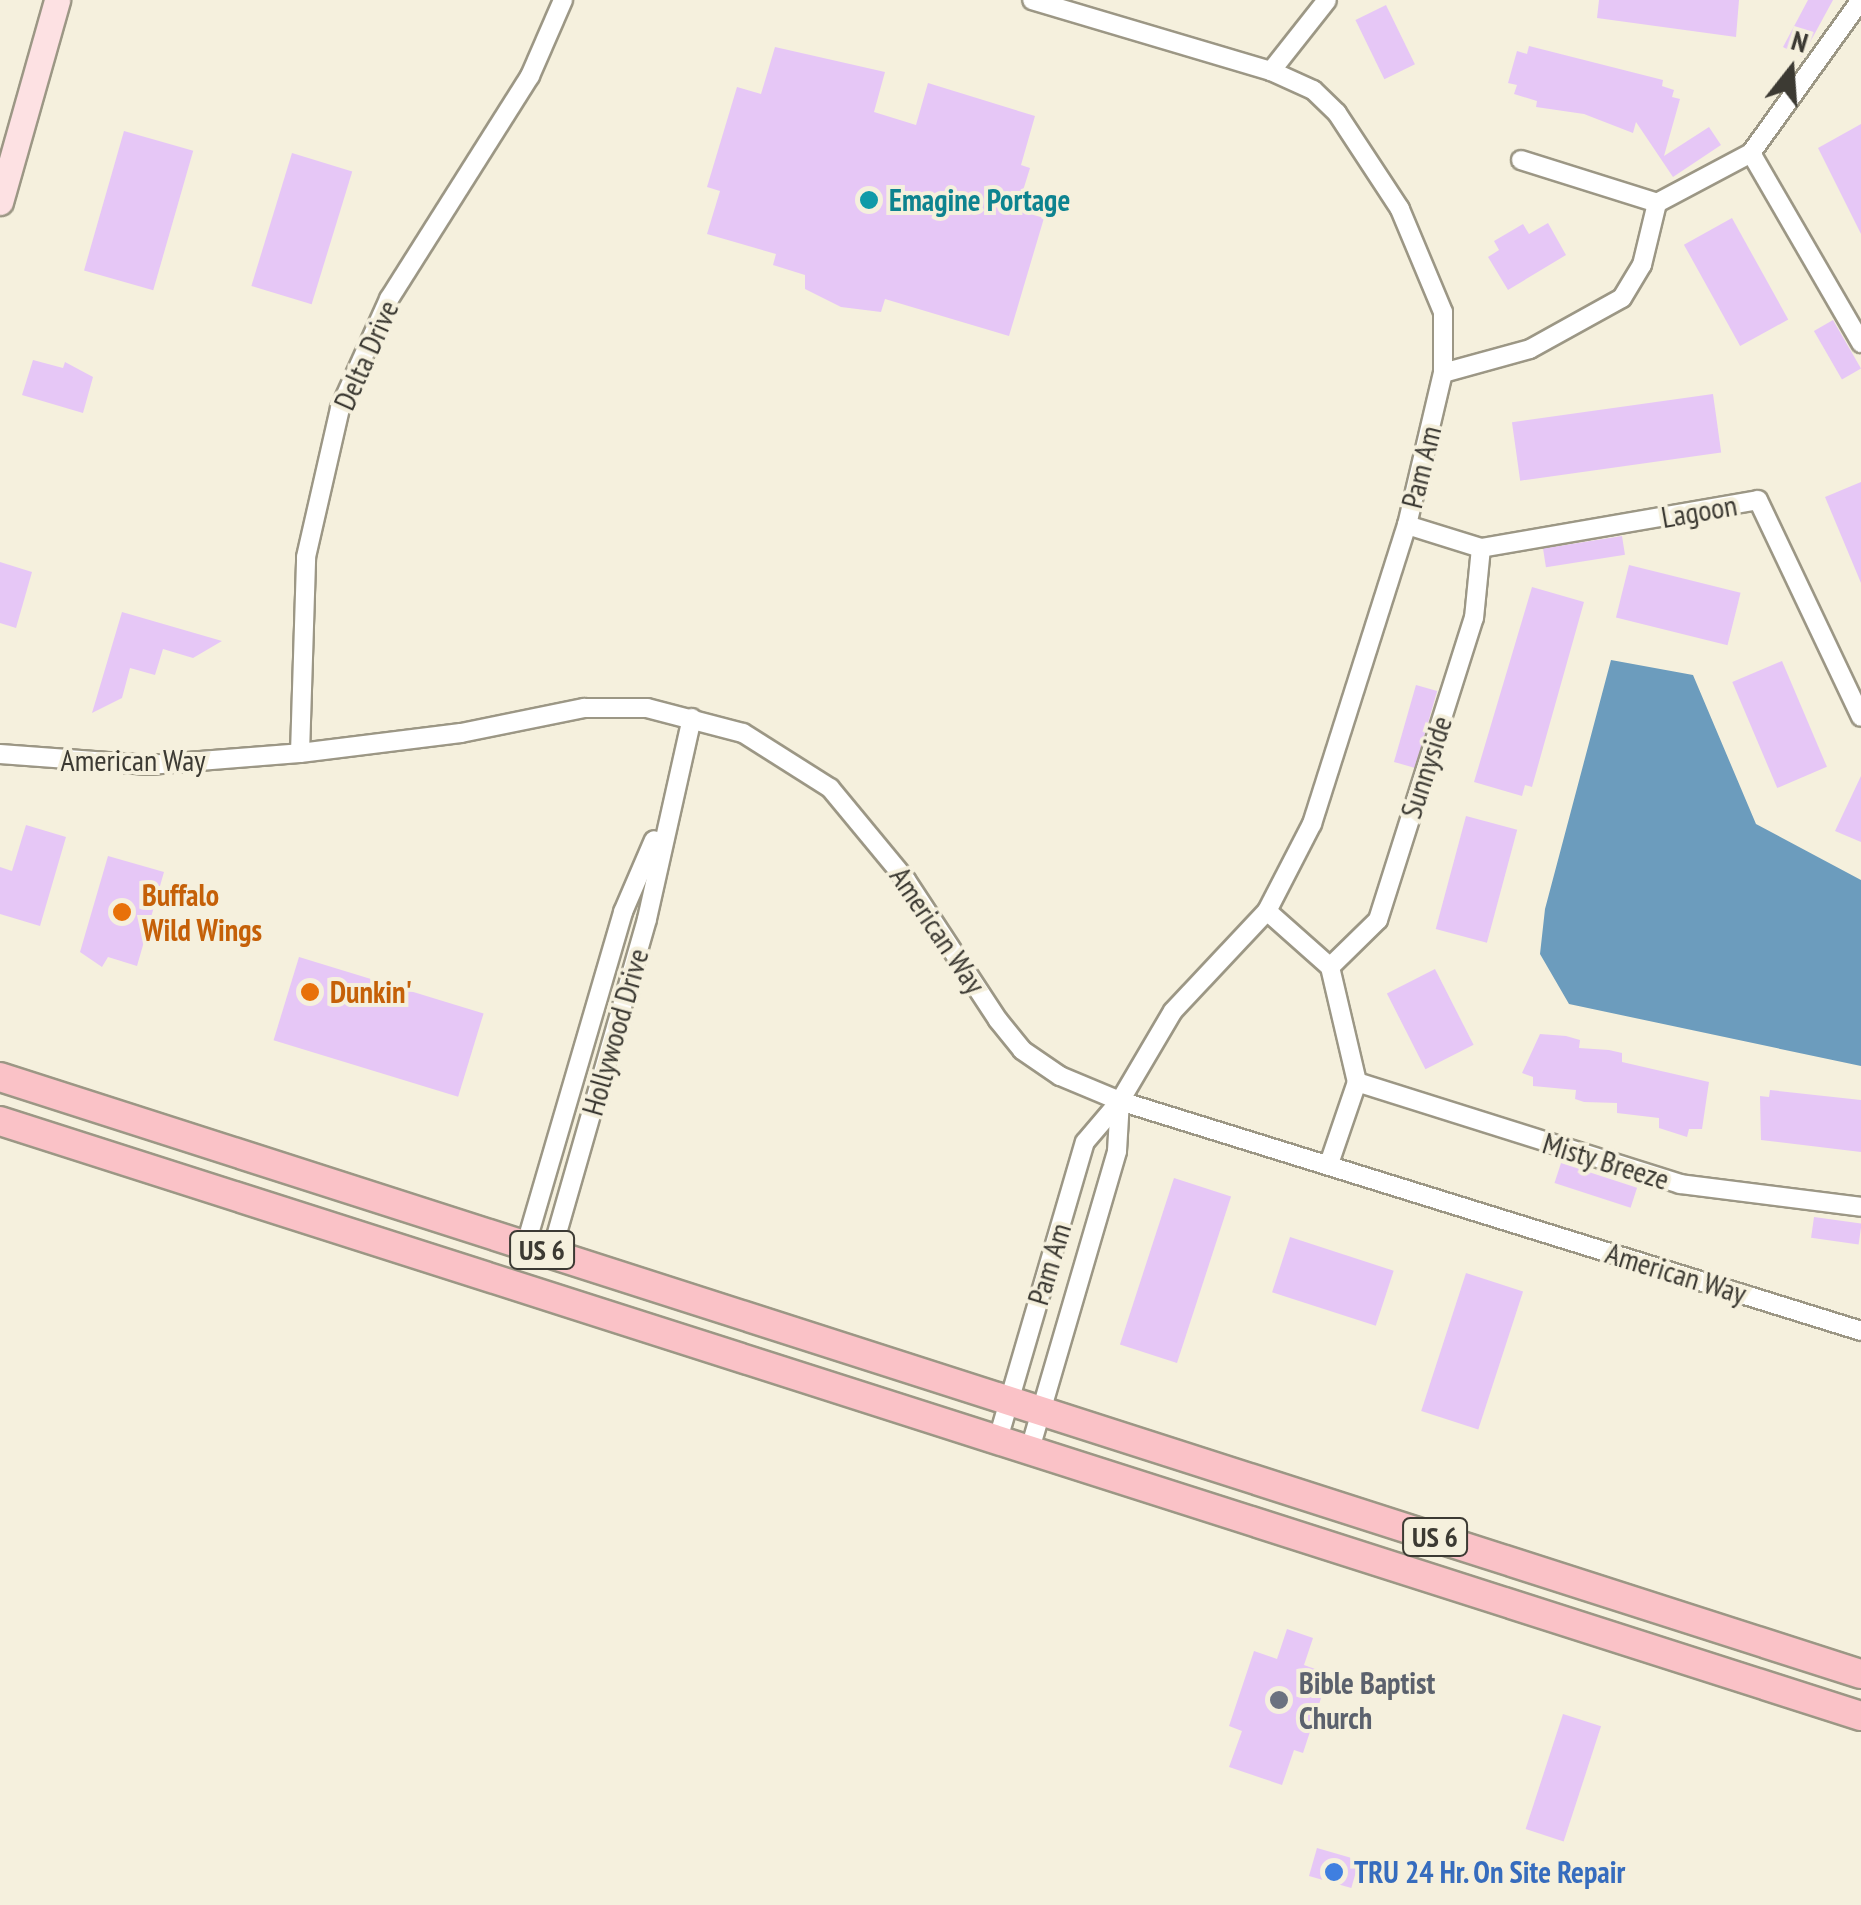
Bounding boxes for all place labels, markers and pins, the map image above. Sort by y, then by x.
place label: Emagine Portage [889,182,1070,218]
marker: Emagine Portage [858,189,880,211]
place label: Buffalo Wild Wings [142,877,263,948]
marker: Buffalo Wild Wings [111,901,133,923]
place label: Dunkin' [330,974,412,1010]
marker: Dunkin' [299,981,321,1003]
place label: Bible Baptist Church [1299,1665,1435,1736]
marker: Bible Baptist Church [1268,1689,1290,1711]
place label: TRU 24 Hr. On Site Repair [1354,1854,1627,1890]
marker: TRU 24 Hr. On Site Repair [1323,1861,1345,1883]

